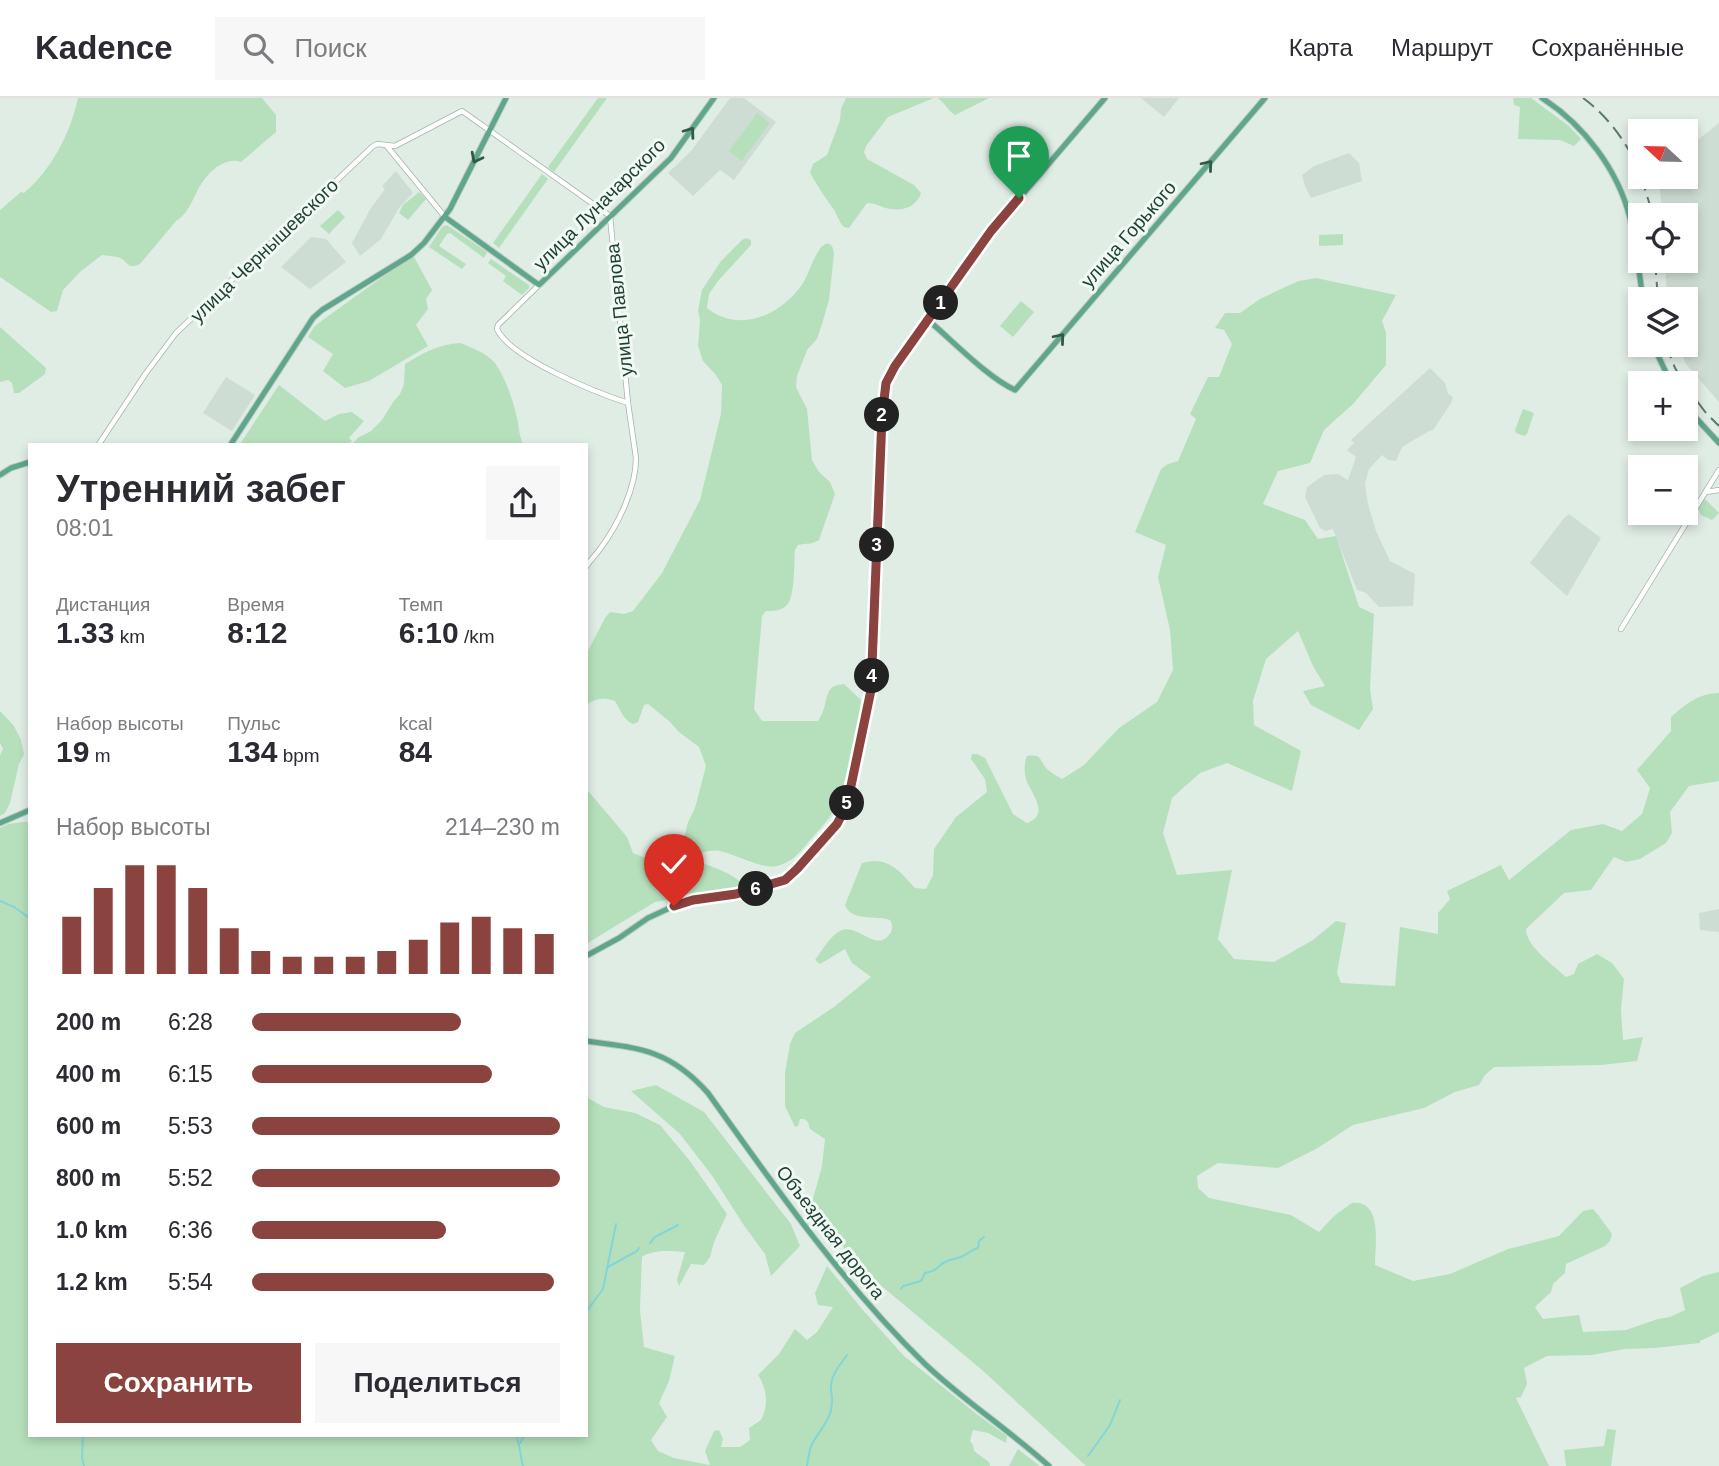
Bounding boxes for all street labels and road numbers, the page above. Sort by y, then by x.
street label: улица Луначарского [529,134,669,274]
street label: улица Чернышевского [186,174,342,326]
street label: улица Горького [1077,177,1180,292]
street label: улица Павлова [602,242,637,378]
street label: Объездная дорога [772,1162,889,1303]

